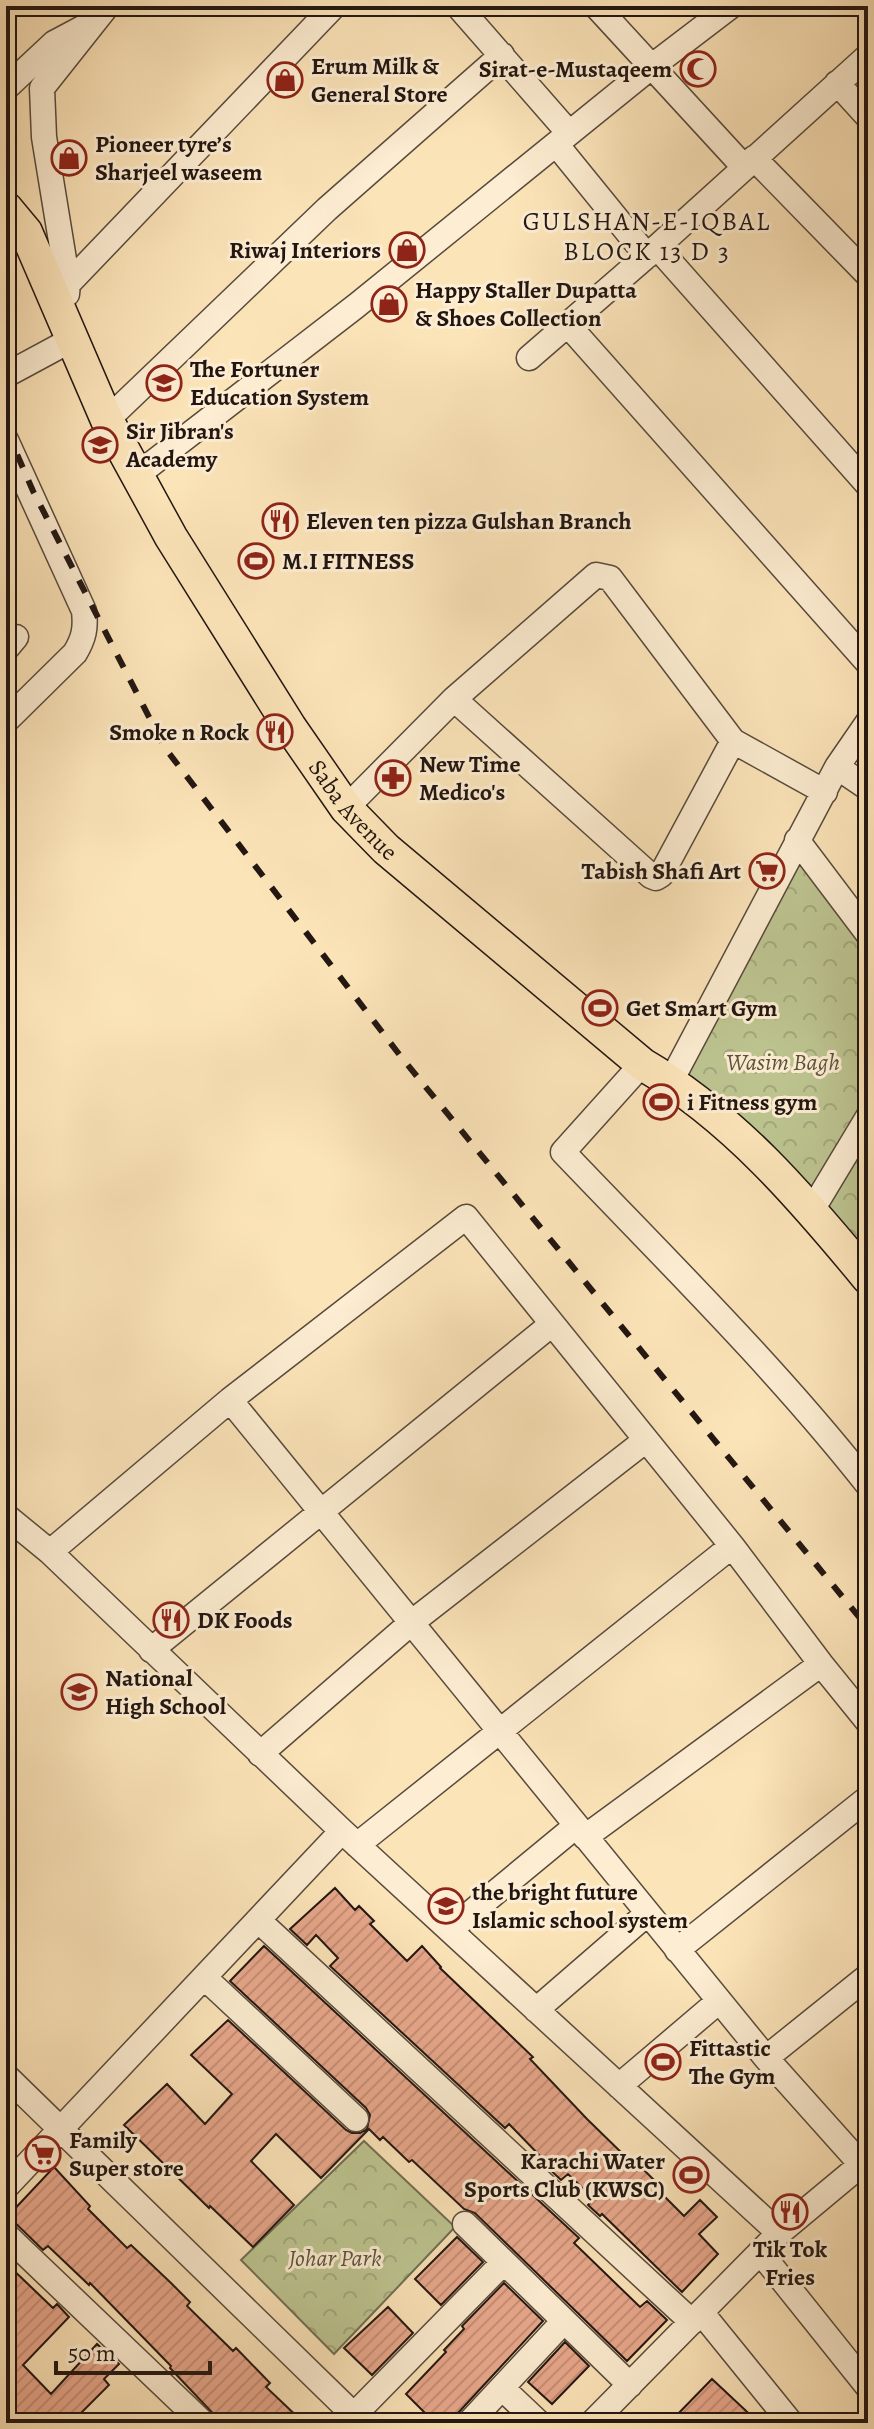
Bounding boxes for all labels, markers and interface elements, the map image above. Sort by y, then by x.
place label: Erum Milk & General Store [311,50,448,110]
mosque icon: Sirat-e-Mustaqeem [679,50,717,88]
place label: Sirat-e-Mustaqeem [479,53,672,85]
shop icon: Erum Milk & General Store [266,61,304,99]
place label: Pioneer tyre’s Sharjeel waseem [95,128,262,188]
shop icon: Pioneer tyre’s Sharjeel waseem [50,139,88,177]
district label: GULSHAN-E-IQBAL BLOCK 13 D 3 [523,204,771,269]
shop icon: Riwaj Interiors [388,231,426,269]
place label: Riwaj Interiors [229,234,381,266]
place label: Happy Staller Dupatta & Shoes Collection [415,274,637,334]
shop icon: Happy Staller Dupatta & Shoes Collection [370,285,408,323]
place label: The Fortuner Education System [190,353,369,413]
school or university icon: The Fortuner Education System [145,364,183,402]
place label: Sir Jibran's Academy [125,415,234,475]
school or university icon: Sir Jibran's Academy [81,426,119,464]
restaurant icon: Eleven ten pizza Gulshan Branch [261,502,299,540]
place label: Eleven ten pizza Gulshan Branch [306,505,632,537]
sports icon: M.I FITNESS [237,542,275,580]
place label: M.I FITNESS [282,545,414,577]
restaurant icon: Smoke n Rock [256,713,294,751]
place label: Smoke n Rock [109,716,250,748]
place label: New Time Medico's [419,748,520,808]
street label: Saba Avenue [301,753,404,868]
pharmacy icon: New Time Medico's [374,759,412,797]
supermarket icon: Tabish Shafi Art [748,852,786,890]
place label: Tabish Shafi Art [582,855,741,887]
sports icon: Get Smart Gym [581,989,619,1027]
place label: Get Smart Gym [626,992,777,1024]
park label: Wasim Bagh [726,1046,840,1078]
sports icon: i Fitness gym [642,1083,680,1121]
place label: i Fitness gym [687,1086,817,1118]
restaurant icon: DK Foods [152,1601,190,1639]
place label: DK Foods [197,1604,293,1636]
place label: National High School [105,1662,227,1722]
school or university icon: National High School [60,1673,98,1711]
place label: the bright future Islamic school system [472,1876,688,1936]
school or university icon: the bright future Islamic school system [427,1887,465,1925]
place label: Fittastic The Gym [689,2032,775,2092]
sports icon: Fittastic The Gym [644,2043,682,2081]
place label: Family Super store [69,2124,184,2184]
supermarket icon: Family Super store [24,2135,62,2173]
place label: Karachi Water Sports Club (KWSC) [464,2145,665,2205]
sports icon: Karachi Water Sports Club (KWSC) [672,2156,710,2194]
restaurant icon: Tik Tok Fries [771,2193,809,2231]
place label: Tik Tok Fries [753,2233,828,2293]
park label: Johar Park [287,2242,382,2274]
scale bar [56,2325,210,2375]
text: 50 m [68,2337,116,2369]

